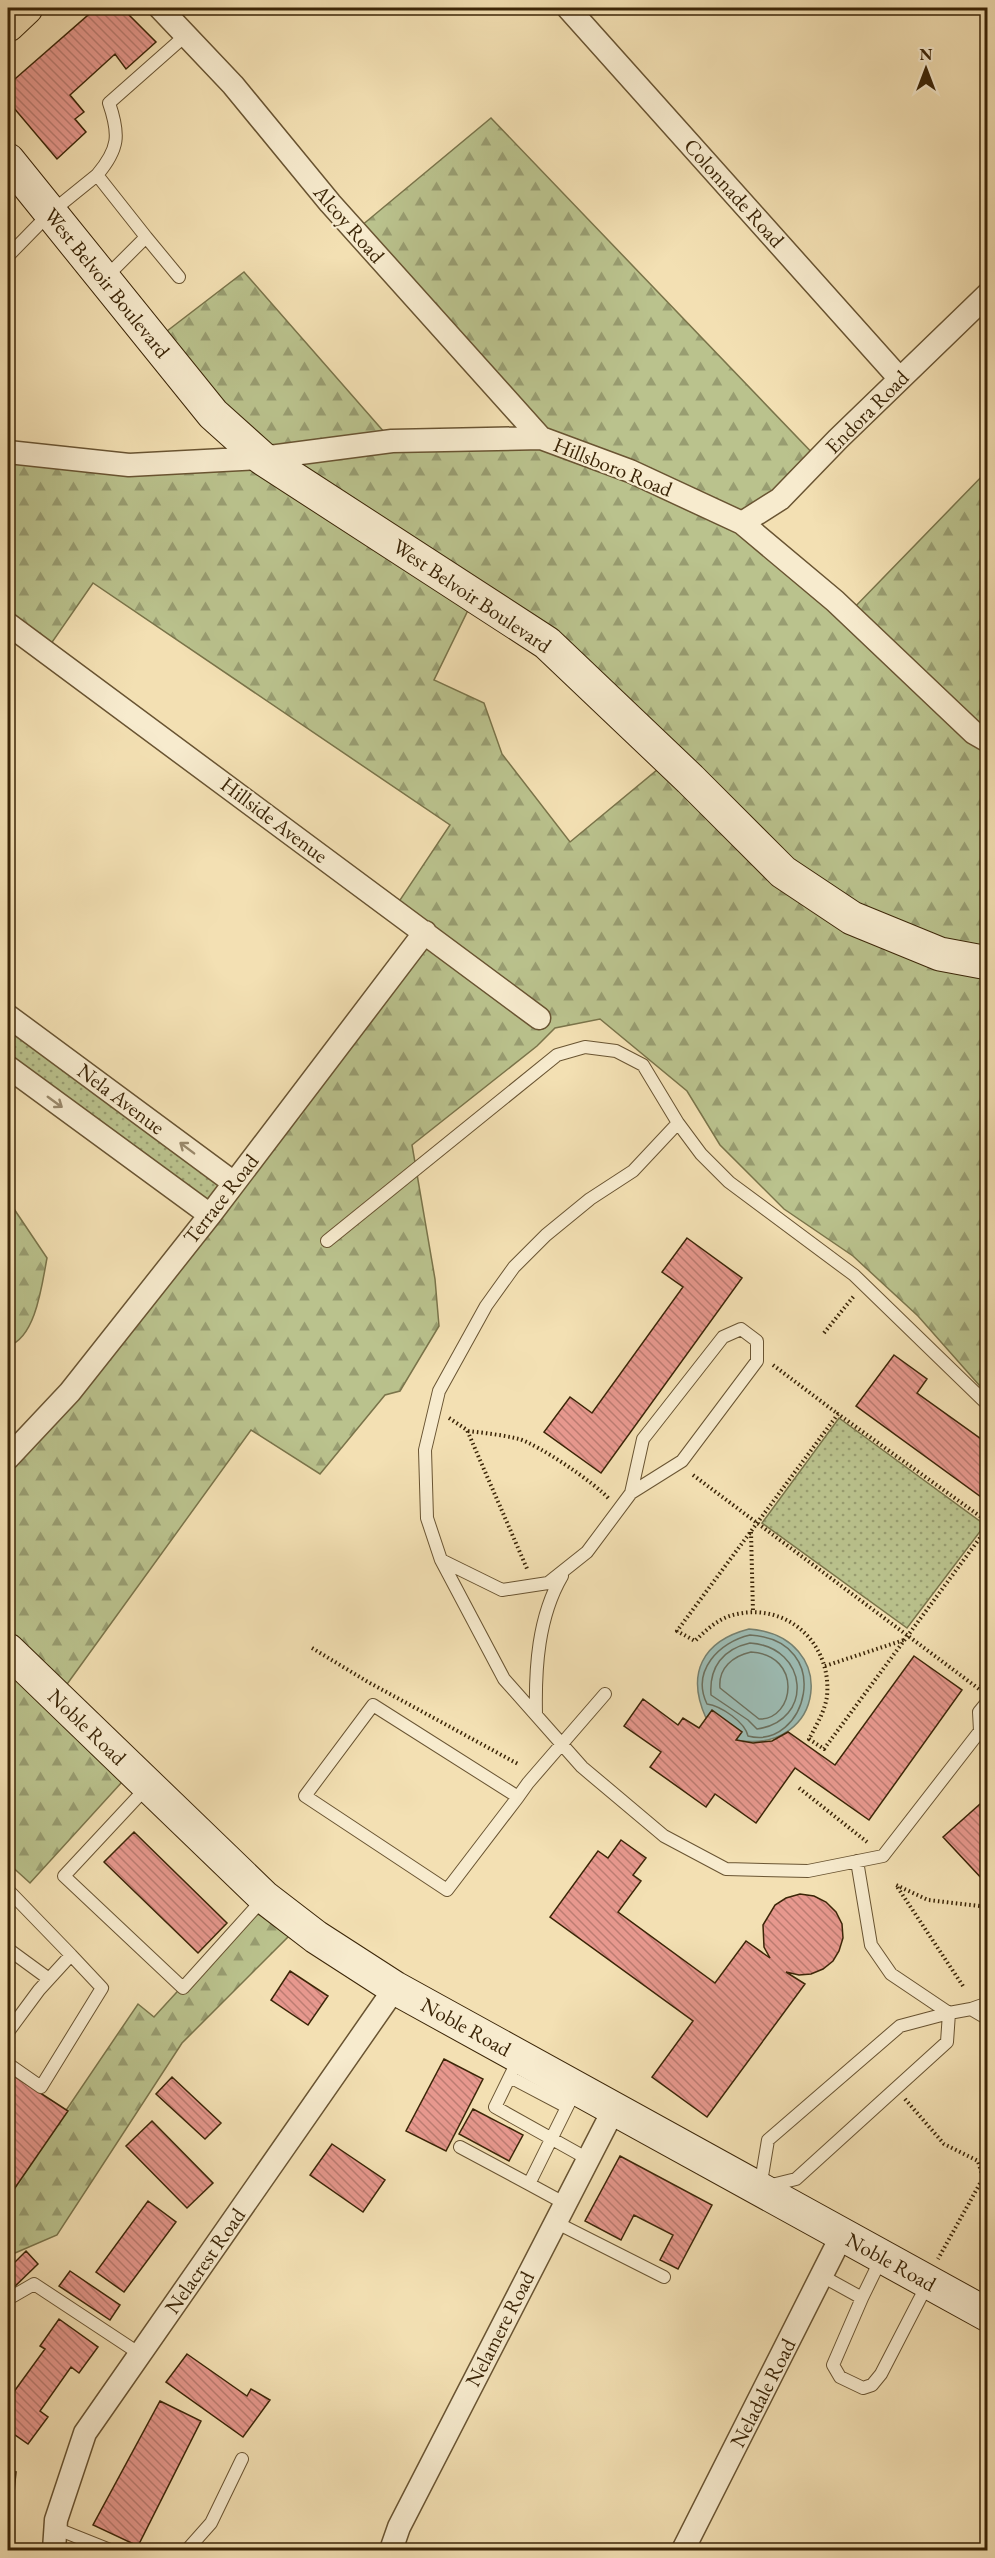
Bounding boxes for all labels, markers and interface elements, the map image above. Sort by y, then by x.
north arrow [896,39,956,99]
text: N [920,44,933,65]
street label: Colonnade Road [678,132,791,253]
street label: Alcoy Road [307,178,391,269]
street label: West Belvoir Boulevard [38,202,177,364]
street label: Endora Road [819,364,914,459]
street label: Hillsboro Road [550,430,677,503]
street label: West Belvoir Boulevard [388,532,557,659]
street label: Hillside Avenue [215,770,333,869]
street label: Nela Avenue [72,1057,170,1140]
one-way arrow [46,1095,62,1108]
one-way arrow [179,1142,195,1155]
street label: Terrace Road [177,1148,264,1249]
street label: Noble Road [42,1683,133,1771]
street label: Noble Road [416,1991,516,2063]
street label: Nelacrest Road [158,2202,251,2319]
street label: Noble Road [841,2226,941,2298]
street label: Nelamere Road [459,2266,540,2391]
street label: Neladale Road [724,2333,802,2452]

